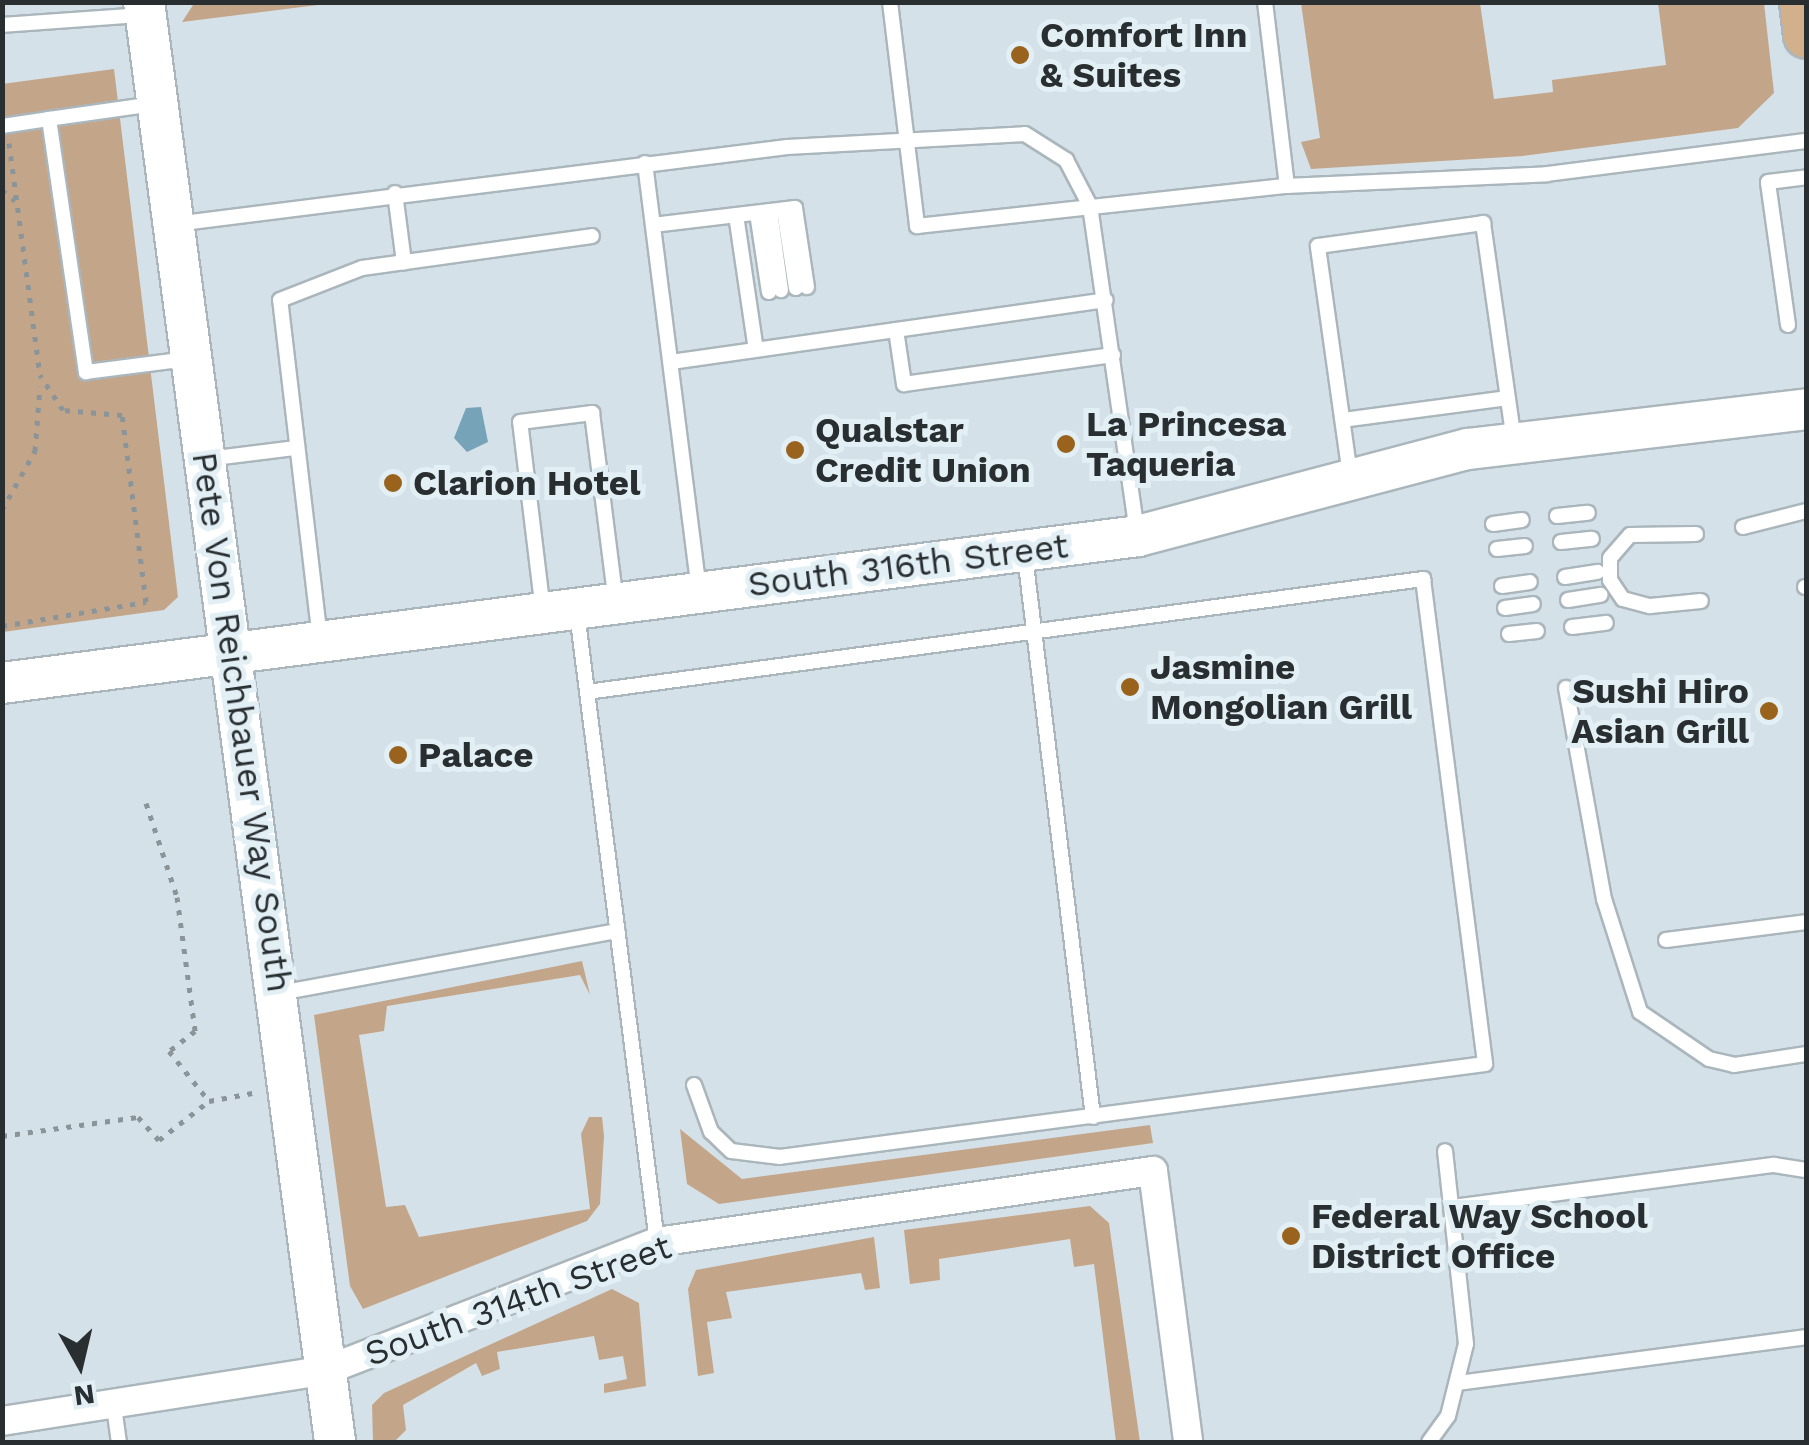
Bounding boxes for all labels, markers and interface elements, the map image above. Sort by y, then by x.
place label: Comfort Inn & Suites [1040,14,1247,96]
marker: Comfort Inn & Suites [1009,44,1031,66]
place label: La Princesa Taqueria [1086,403,1287,485]
place label: Qualstar Credit Union [815,409,1031,491]
marker: La Princesa Taqueria [1055,433,1077,455]
marker: Qualstar Credit Union [784,439,806,461]
street label: Pete Von Reichbauer Way South [183,447,301,997]
place label: Clarion Hotel [413,462,640,504]
marker: Clarion Hotel [382,472,404,494]
street label: South 316th Street [746,525,1070,605]
place label: Jasmine Mongolian Grill [1150,646,1412,728]
place label: Sushi Hiro Asian Grill [1571,670,1749,752]
marker: Jasmine Mongolian Grill [1119,676,1141,698]
marker: Sushi Hiro Asian Grill [1758,700,1780,722]
place label: Palace [418,734,534,776]
marker: Palace [387,744,409,766]
place label: Federal Way School District Office [1311,1195,1650,1277]
street label: South 314th Street [359,1225,677,1375]
marker: Federal Way School District Office [1280,1225,1302,1247]
north arrow [30,1315,130,1415]
text: N [72,1377,97,1413]

